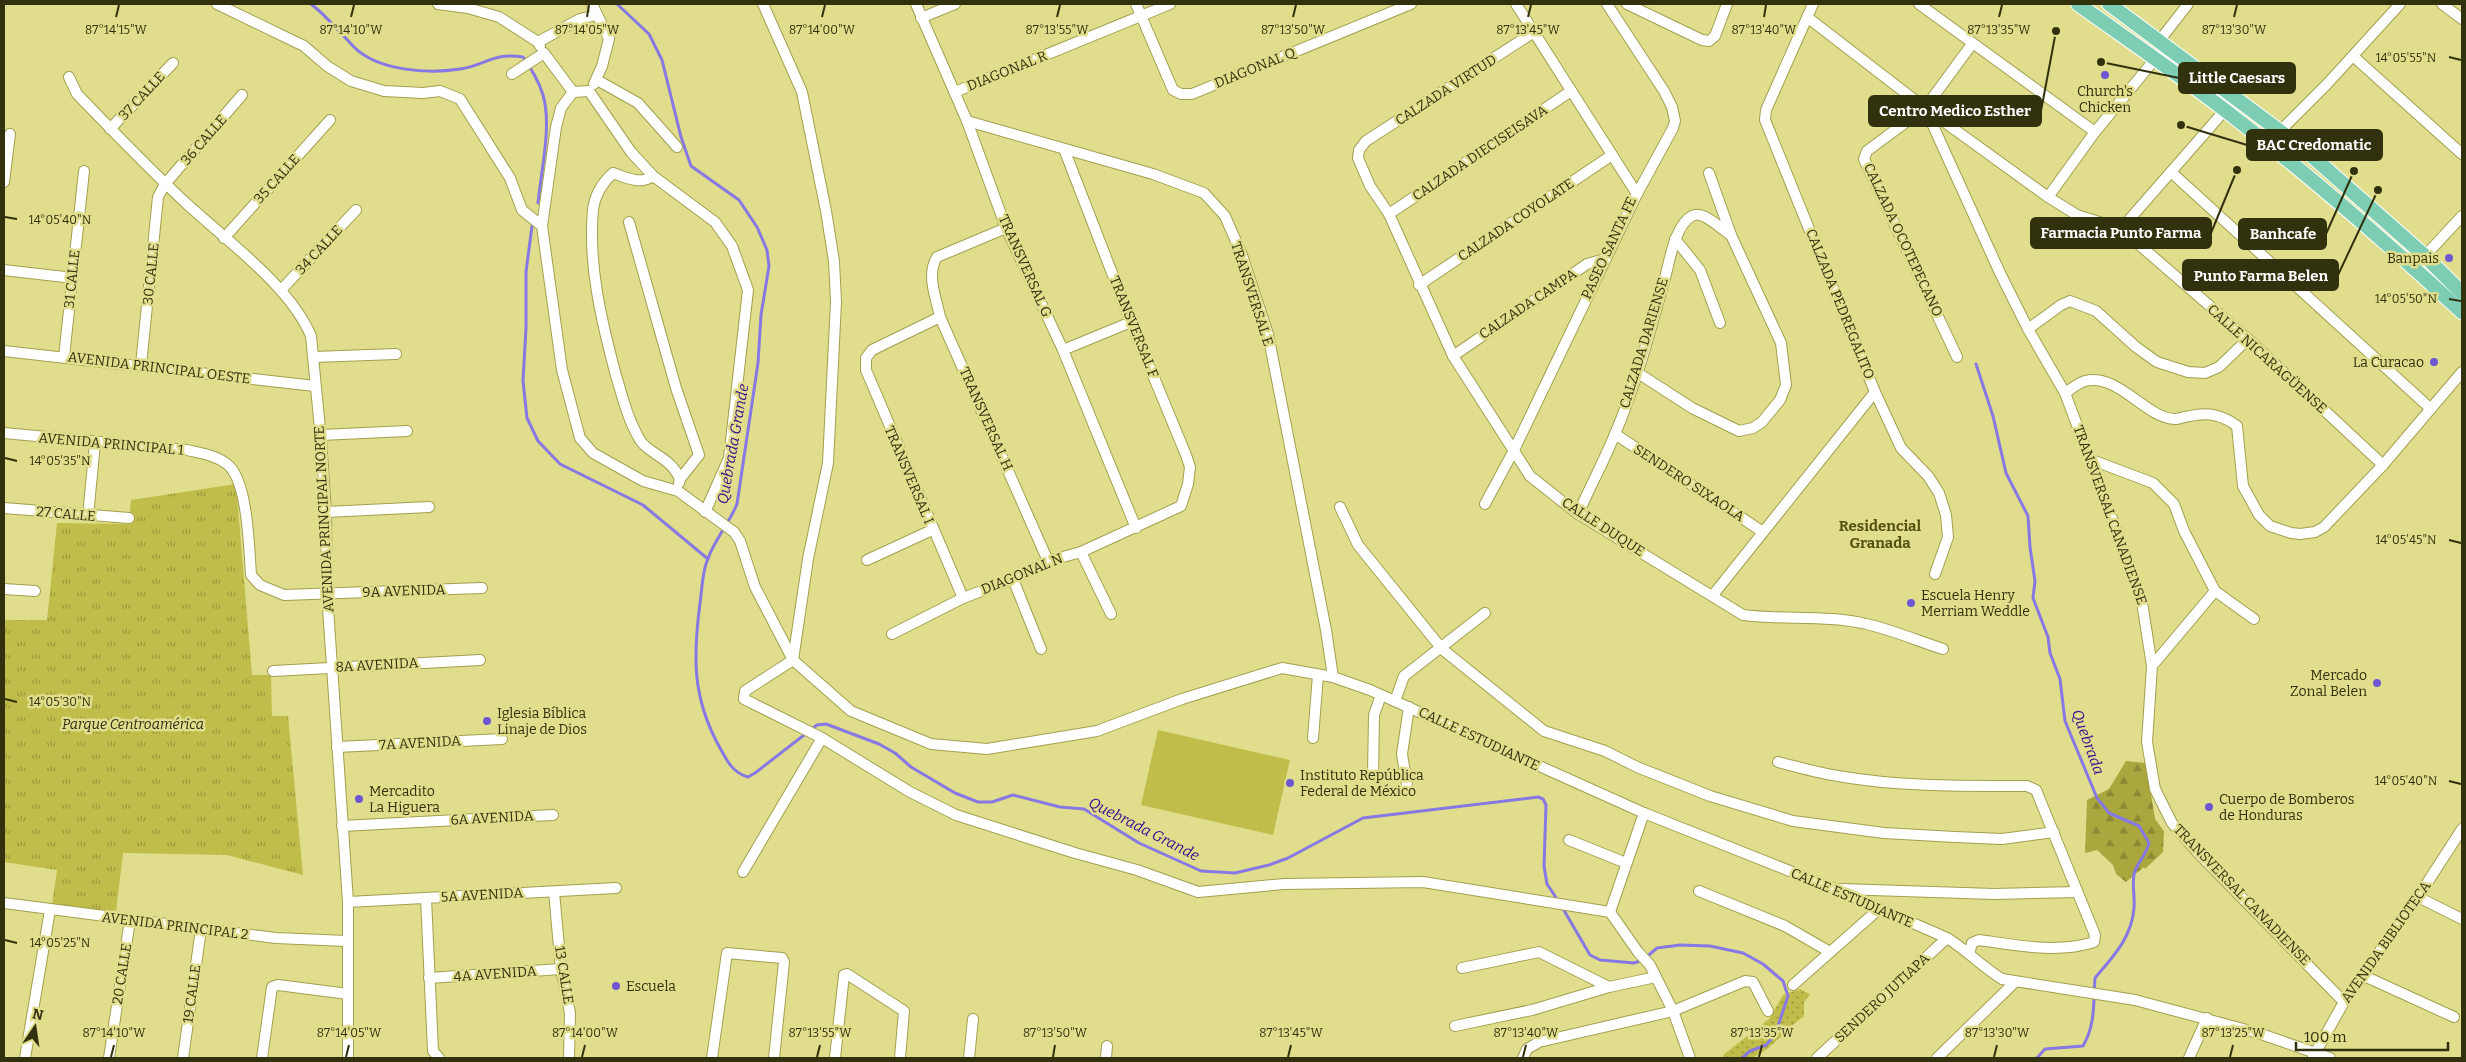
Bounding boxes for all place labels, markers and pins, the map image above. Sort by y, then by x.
callout: Little Caesars [2179,63,2295,93]
marker: Church's Chicken [2099,69,2111,81]
place label: Church's Chicken [2077,83,2133,116]
callout: Centro Medico Esther [1869,96,2041,126]
callout: BAC Credomatic [2247,130,2382,160]
callout: Farmacia Punto Farma [2031,218,2211,248]
callout: Banhcafe [2239,219,2326,249]
place label: Banpais [2387,250,2439,267]
marker: Banpais [2443,252,2455,264]
callout: Punto Farma Belen [2183,260,2338,290]
place label: La Curacao [2353,354,2424,371]
marker: La Curacao [2428,356,2440,368]
place label: Escuela Henry Merriam Weddle [1921,587,2030,620]
marker: Escuela Henry Merriam Weddle [1905,597,1917,609]
place label: Mercado Zonal Belen [2290,667,2367,700]
marker: Mercado Zonal Belen [2371,677,2383,689]
place label: Iglesia Bíblica Linaje de Dios [497,705,587,738]
marker: Iglesia Bíblica Linaje de Dios [481,715,493,727]
place label: Instituto República Federal de México [1300,767,1424,800]
marker: Instituto República Federal de México [1284,777,1296,789]
place label: Mercadito La Higuera [369,783,440,816]
place label: Cuerpo de Bomberos de Honduras [2219,791,2355,824]
marker: Mercadito La Higuera [353,793,365,805]
marker: Cuerpo de Bomberos de Honduras [2203,801,2215,813]
place label: Escuela [626,978,676,995]
marker: Escuela [610,980,622,992]

